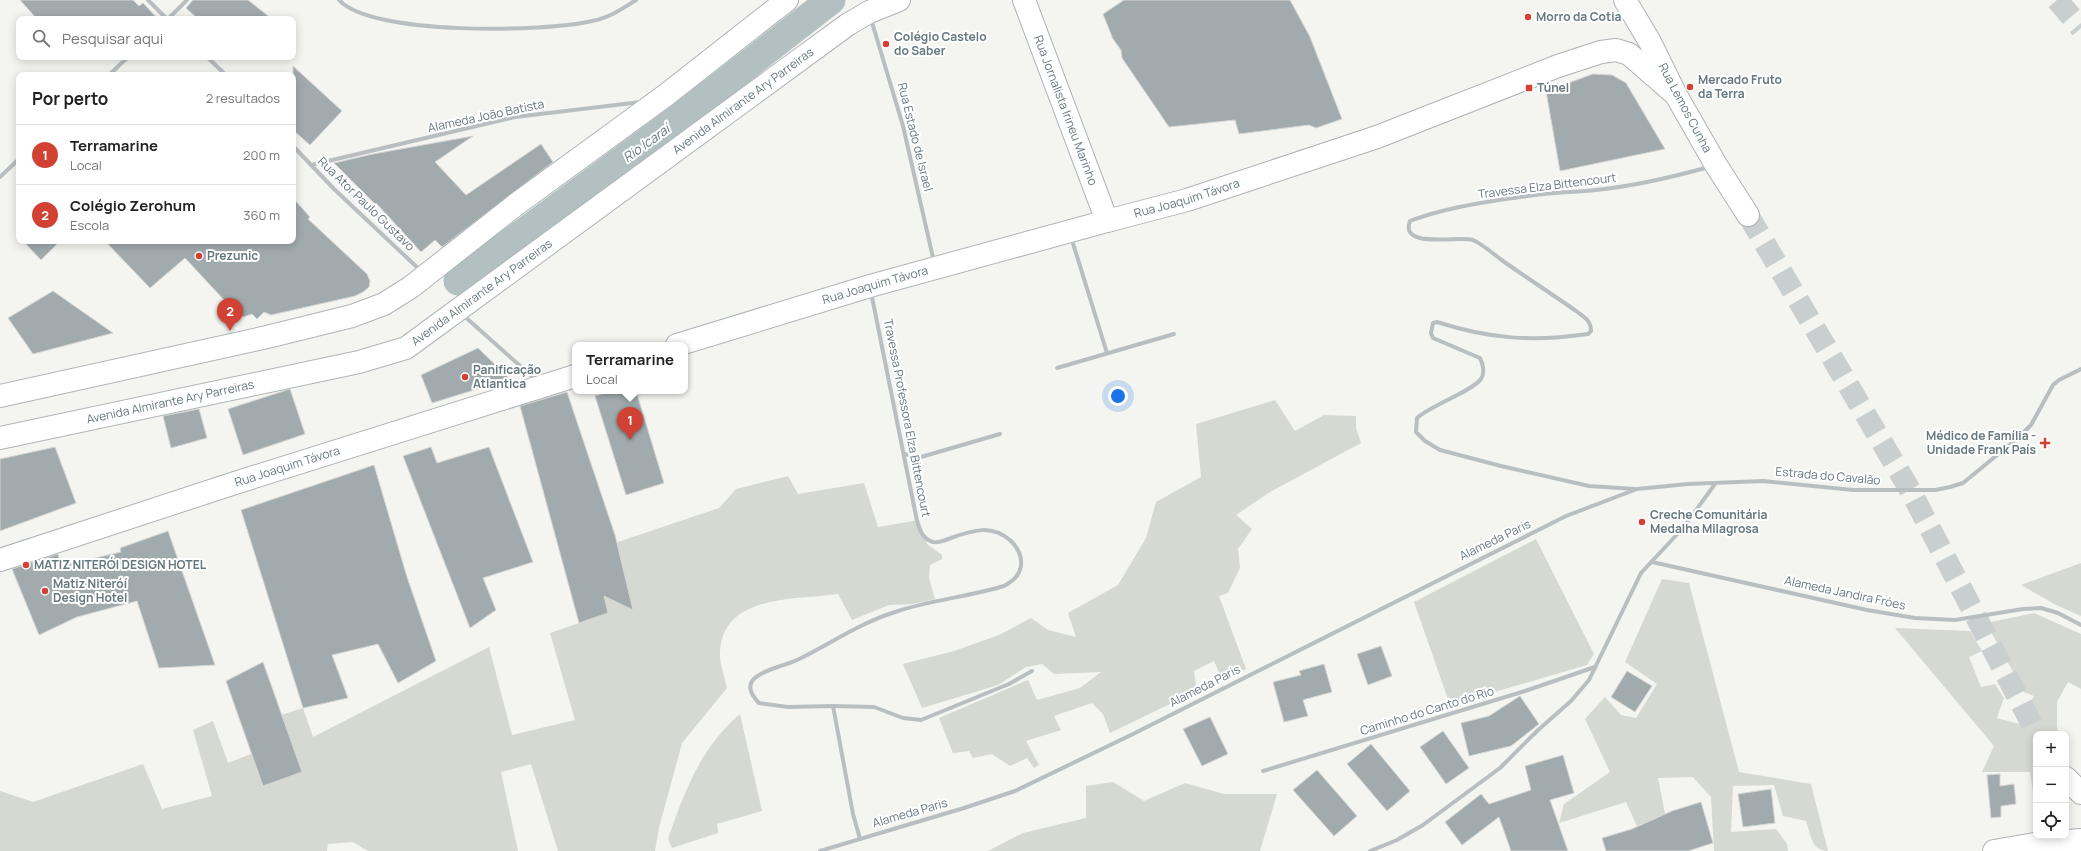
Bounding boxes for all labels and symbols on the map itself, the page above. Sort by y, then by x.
place label: Morro da Cotia [1536,8,1622,25]
marker: Morro da Cotia [1523,12,1533,22]
place label: Colégio Castelo do Saber [894,28,987,59]
street label: Rua Jornalista Irineu Marinho [1030,33,1102,188]
marker: Colégio Castelo do Saber [881,39,891,49]
street label: Avenida Almirante Ary Parreiras [669,43,817,158]
street label: Rua Lemos Cunha [1655,60,1716,156]
place label: Mercado Fruto da Terra [1698,71,1782,102]
place label: Túnel [1537,79,1569,96]
street label: Rua Estado de Israel [894,81,937,193]
marker: Mercado Fruto da Terra [1685,82,1695,92]
marker: Túnel [1524,83,1534,93]
street label: Alameda João Batista [426,95,546,136]
water label: Rio Icaraí [619,118,675,166]
street label: Rua Ator Paulo Gustavo [314,153,419,254]
street label: Travessa Elza Bittencourt [1477,169,1617,202]
street label: Rua Joaquim Távora [1132,174,1242,222]
street label: Avenida Almirante Ary Parreiras [408,235,556,349]
place label: Prezunic [207,247,258,264]
marker: Prezunic [194,251,204,261]
street label: Rua Joaquim Távora [820,261,930,308]
pin: 2 [217,298,243,331]
street label: Travessa Professora Elza Bittencourt [880,317,935,519]
place label: Panificação Atlantica [473,361,541,392]
marker: Panificação Atlantica [460,372,470,382]
street label: Avenida Almirante Ary Parreiras [85,375,256,427]
your location [1108,386,1128,406]
pin: 1 [617,407,643,440]
place label: Médico de Família - Unidade Frank País [1926,427,2036,458]
marker: Médico de Família - Unidade Frank País [2039,437,2051,449]
street label: Rua Joaquim Távora [232,442,342,491]
street label: Estrada do Cavalão [1775,462,1881,489]
place label: Creche Comunitária Medalha Milagrosa [1650,506,1767,537]
street label: Alameda Paris [1456,515,1533,564]
marker: Creche Comunitária Medalha Milagrosa [1637,517,1647,527]
place label: MATIZ NITERÓI DESIGN HOTEL [34,556,207,573]
marker: MATIZ NITERÓI DESIGN HOTEL [21,560,31,570]
street label: Alameda Jandira Fróes [1783,571,1907,614]
place label: Matiz Niteróí Design Hotel [53,575,128,606]
marker: Matiz Niteróí Design Hotel [40,586,50,596]
street label: Alameda Paris [1166,660,1243,711]
street label: Caminho do Canto do Rio [1358,682,1496,739]
street label: Alameda Paris [870,794,949,831]

